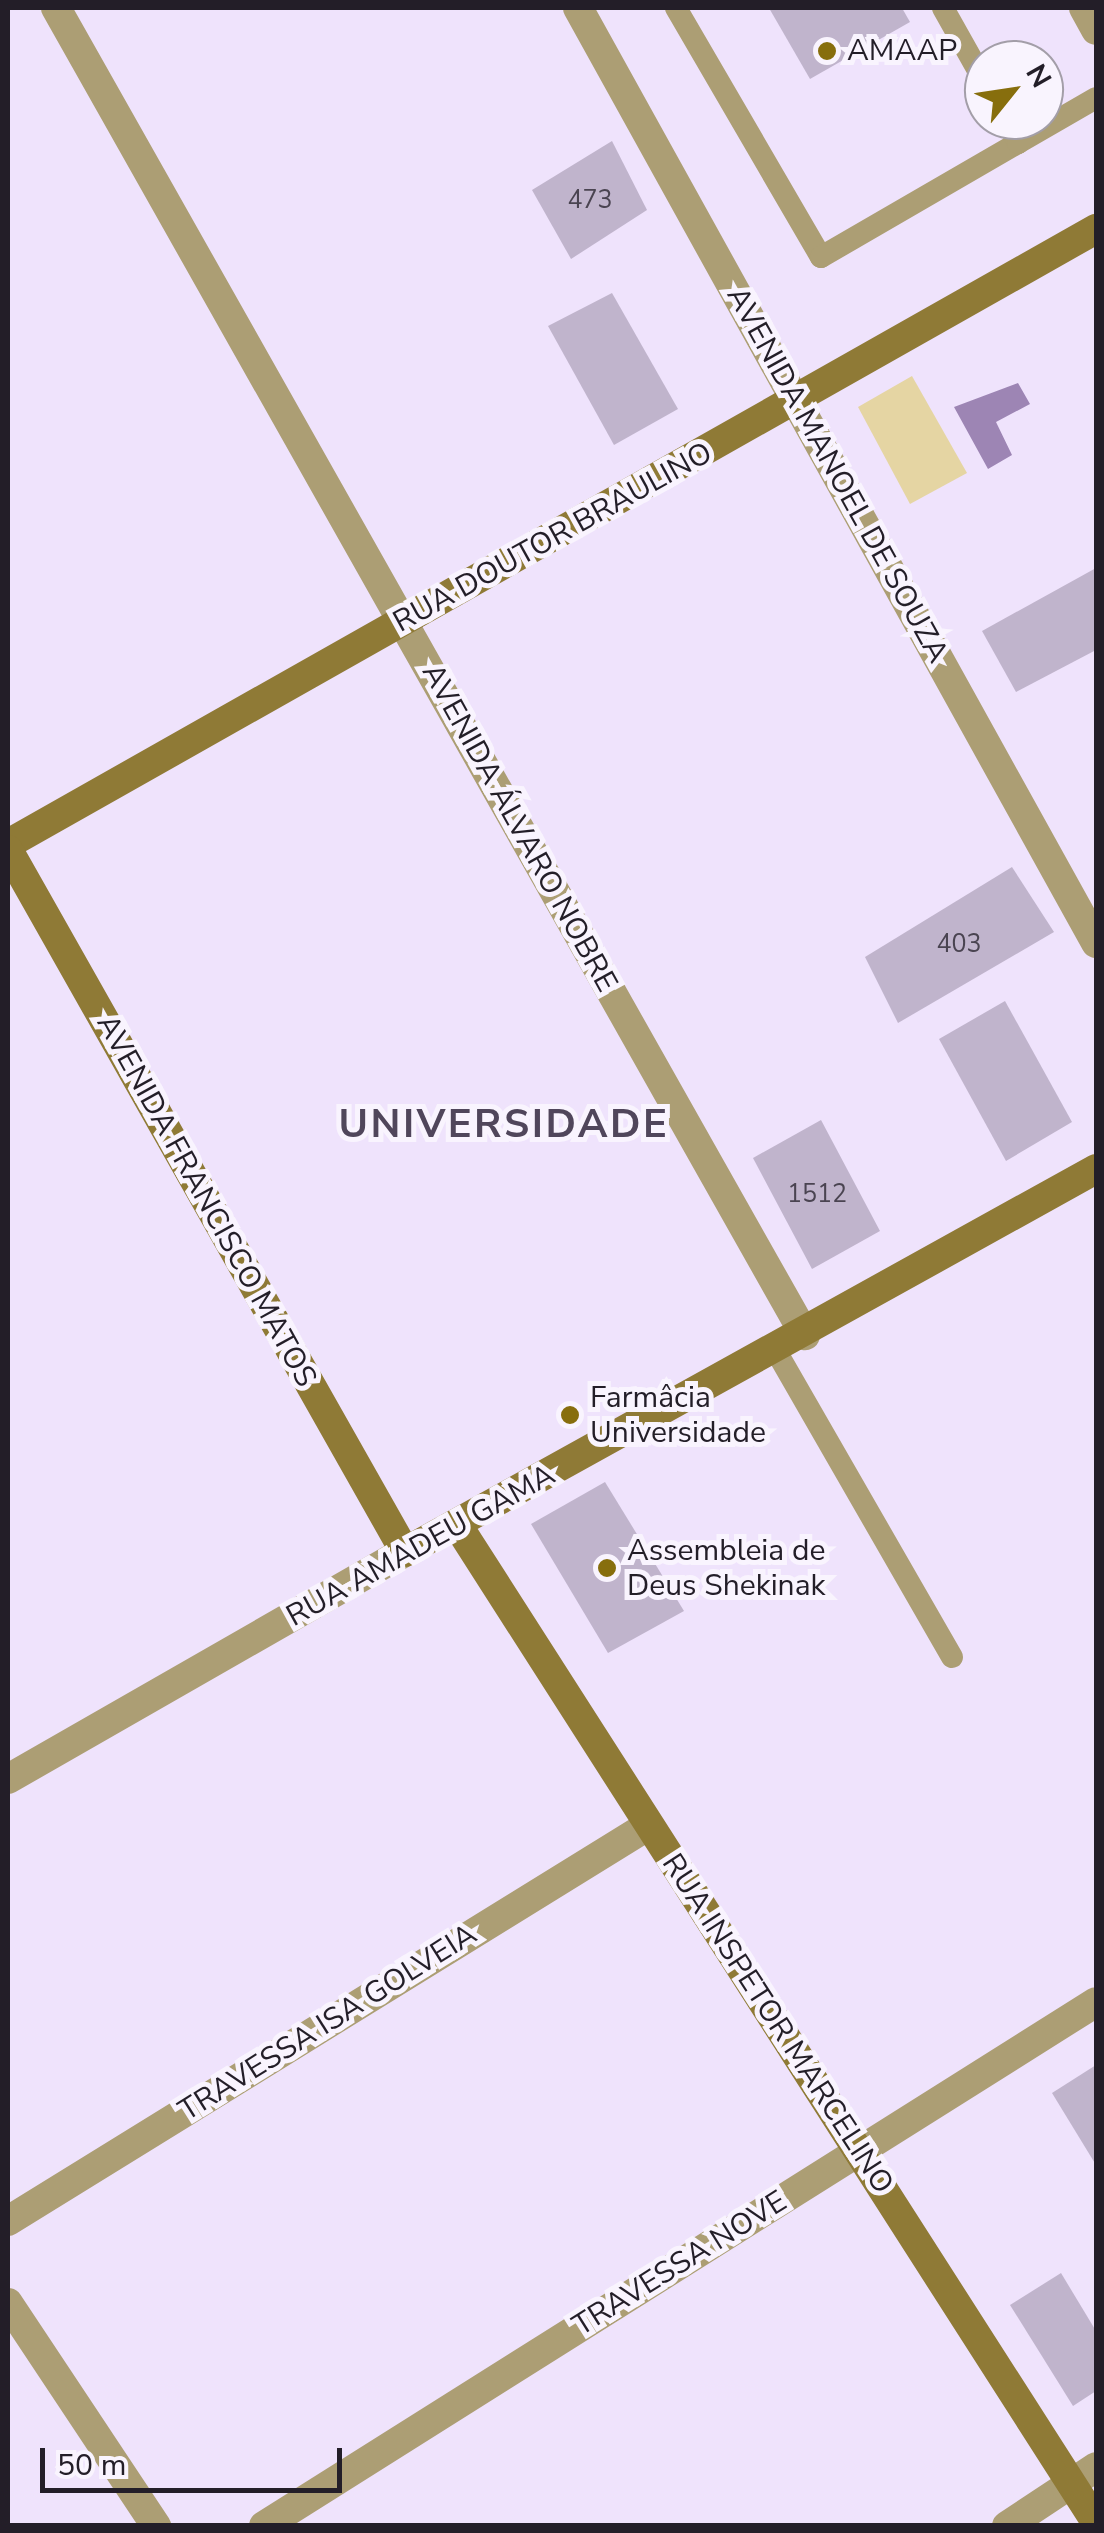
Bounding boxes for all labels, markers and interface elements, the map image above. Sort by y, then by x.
place label: AMAAP [847,33,957,69]
marker: AMAAP [816,40,838,62]
north arrow [964,40,1064,140]
text: N [1017,57,1060,95]
house number: 473 [568,185,612,215]
street label: AVENIDA MANOEL DE SOUZA [718,281,956,669]
street label: RUA DOUTOR BRAULINO [387,435,719,641]
street label: AVENIDA ÁLVARO NOBRE [414,658,624,998]
house number: 403 [937,929,981,959]
street label: AVENIDA FRANCISCO MATOS [88,1009,324,1393]
district label: UNIVERSIDADE [339,1100,669,1148]
house number: 1512 [787,1179,847,1209]
place label: Farmâcia Universidade [590,1380,766,1450]
marker: Farmâcia Universidade [559,1404,581,1426]
street label: RUA AMADEU GAMA [281,1457,561,1635]
place label: Assembleia de Deus Shekinak [627,1533,826,1604]
marker: Assembleia de Deus Shekinak [596,1557,618,1579]
street label: RUA INSPETOR MARCELINO [654,1847,900,2201]
street label: TRAVESSA ISA GOLVEIA [173,1917,483,2129]
street label: TRAVESSA NOVE [566,2184,794,2344]
scale bar [45,2428,348,2490]
text: 50 m [57,2445,126,2486]

